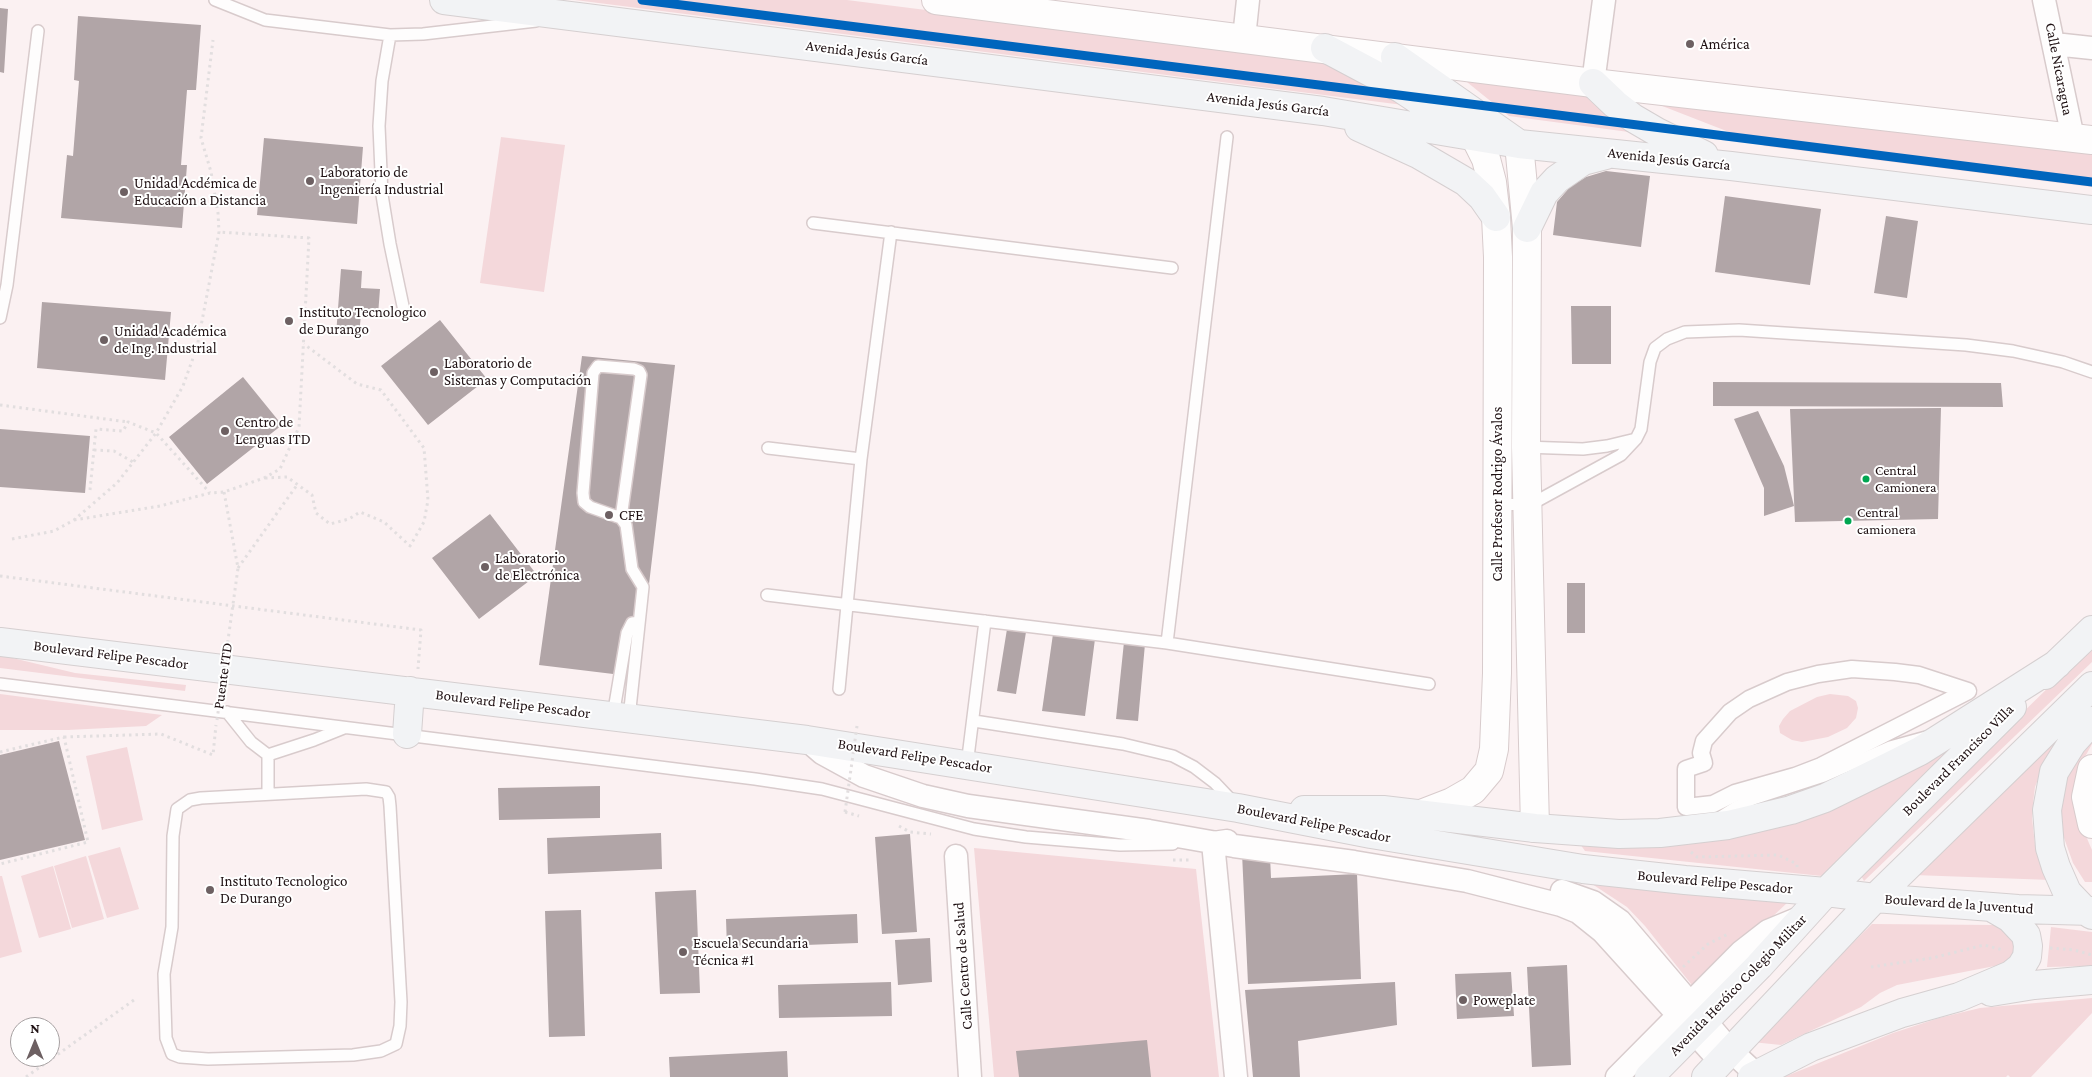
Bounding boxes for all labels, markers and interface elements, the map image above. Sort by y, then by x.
street label: Calle Nicaragua [2041,21,2077,117]
place label: América [1700,35,1750,53]
street label: Avenida Jesús García [805,37,929,69]
marker: América [1684,38,1696,50]
street label: Avenida Jesús García [1206,88,1330,120]
street label: Avenida Jesús García [1607,144,1731,174]
place label: Laboratorio de Ingeniería Industrial [320,163,443,198]
place label: Unidad Acdémica de Educación a Distancia [134,174,266,209]
marker: Laboratorio de Ingeniería Industrial [304,175,316,187]
marker: Unidad Acdémica de Educación a Distancia [118,186,130,198]
place label: Instituto Tecnologico de Durango [299,303,426,338]
marker: Instituto Tecnologico de Durango [283,315,295,327]
place label: Unidad Académica de Ing. Industrial [114,322,227,357]
marker: Unidad Académica de Ing. Industrial [98,334,110,346]
place label: Laboratorio de Sistemas y Computación [444,354,591,389]
marker: Laboratorio de Sistemas y Computación [428,366,440,378]
street label: Calle Profesor Rodrigo Ávalos [1488,407,1506,581]
place label: Centro de Lenguas ITD [235,413,311,448]
marker: Centro de Lenguas ITD [219,425,231,437]
place label: Central Camionera [1875,463,1936,496]
marker: Central Camionera [1861,474,1871,484]
place label: Central camionera [1857,505,1916,538]
place label: CFE [619,506,643,524]
marker: CFE [603,509,615,521]
marker: Central camionera [1843,516,1853,526]
place label: Laboratorio de Electrónica [495,549,580,584]
marker: Laboratorio de Electrónica [479,561,491,573]
street label: Boulevard Felipe Pescador [33,637,189,673]
street label: Puente ITD [209,642,237,710]
street label: Boulevard Felipe Pescador [435,686,591,722]
street label: Boulevard Francisco Villa [1898,700,2018,820]
street label: Boulevard Felipe Pescador [837,735,993,777]
street label: Boulevard Felipe Pescador [1236,799,1392,847]
street label: Boulevard Felipe Pescador [1637,866,1793,898]
place label: Instituto Tecnologico De Durango [220,872,347,907]
marker: Instituto Tecnologico De Durango [204,884,216,896]
street label: Boulevard de la Juventud [1884,890,2034,918]
street label: Calle Centro de Salud [950,902,976,1030]
street label: Avenida Heróico Colegio Militar [1666,910,1810,1060]
place label: Escuela Secundaria Técnica #1 [693,934,808,969]
marker: Escuela Secundaria Técnica #1 [677,946,689,958]
place label: Poweplate [1473,991,1535,1009]
marker: Poweplate [1457,994,1469,1006]
north arrow [10,1017,60,1067]
text: N [30,1020,40,1036]

